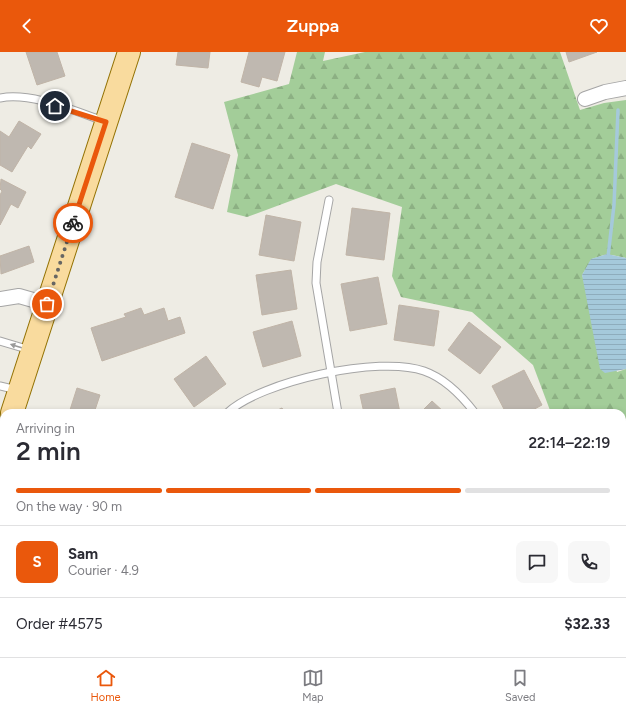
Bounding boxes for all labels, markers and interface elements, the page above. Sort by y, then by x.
icon: back [16,15,38,37]
text: Zuppa [287,15,339,37]
icon: heart [588,15,610,37]
pin [38,89,72,123]
icon: home [44,95,66,117]
courier [53,203,93,243]
icon: bike [62,212,84,234]
pin [30,287,64,321]
icon: bag [36,293,58,315]
one-way arrow [10,343,22,349]
text: Arriving in [16,421,75,436]
text: 22:14–22:19 [528,434,610,452]
text: 2 min [16,435,81,467]
text: On the way · 90 m [16,499,122,514]
button: chat [516,541,558,583]
button: phone [568,541,610,583]
text: Sam [68,545,98,563]
text: S [32,553,42,571]
text: Courier · 4.9 [68,563,139,578]
text: Order #4575 [16,615,103,633]
text: $32.33 [564,615,610,633]
tab: Home [91,667,121,704]
tab: Map [302,667,324,704]
tab: Saved [505,667,535,704]

